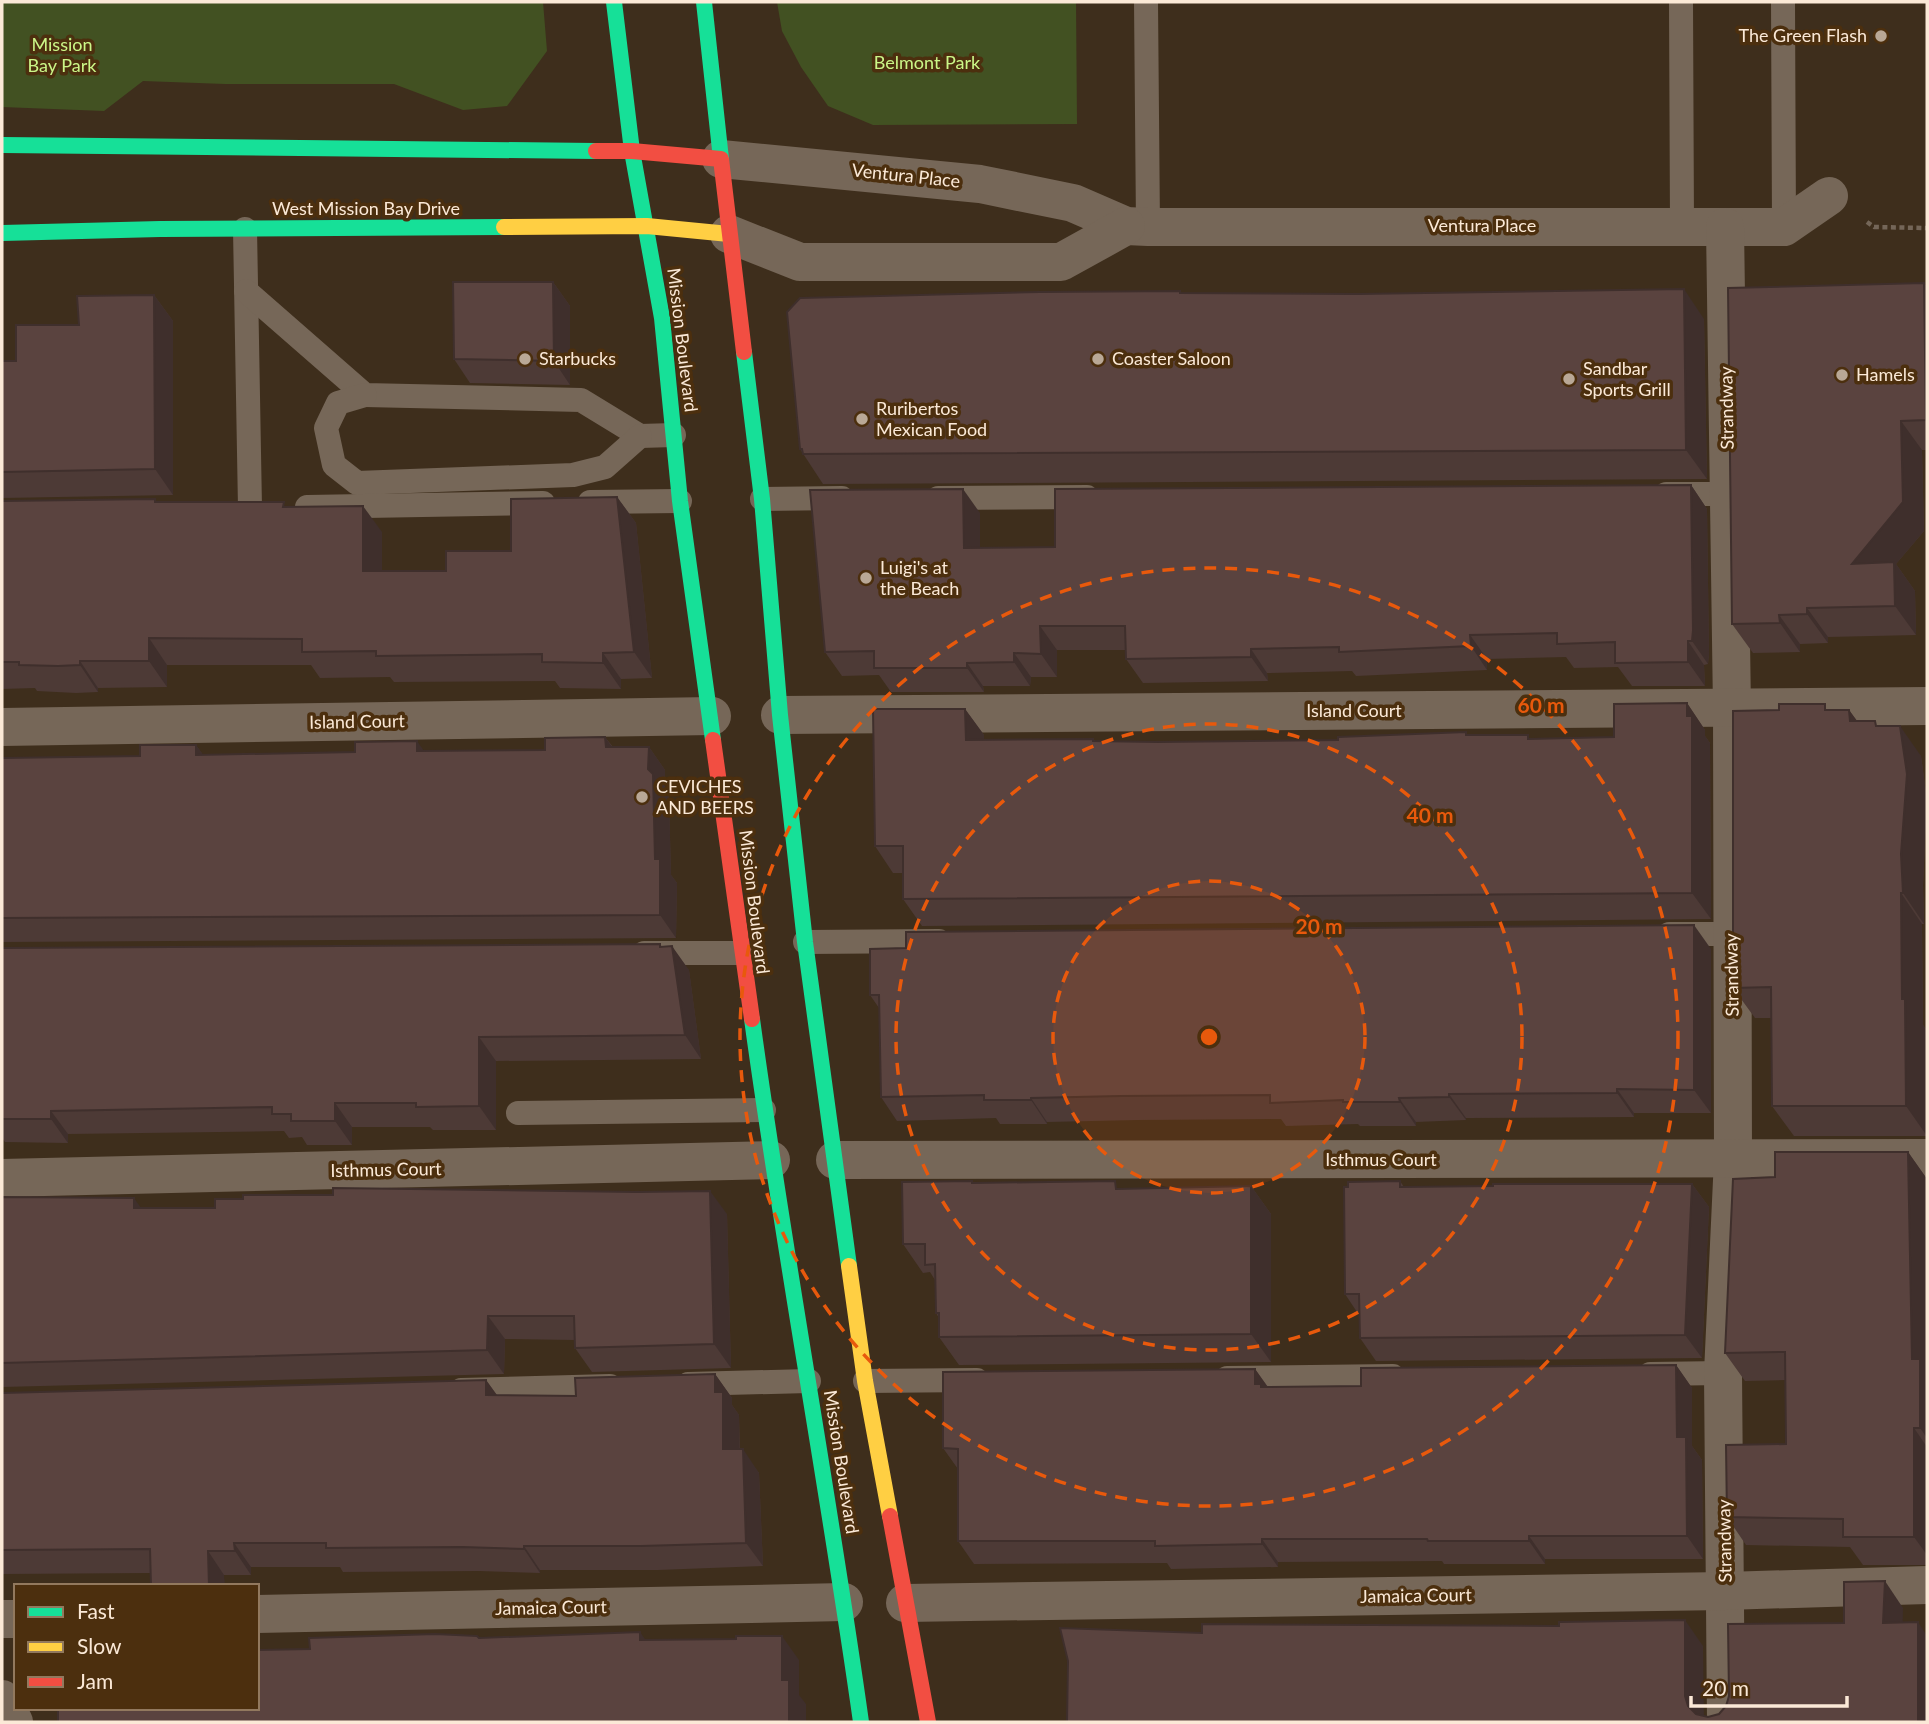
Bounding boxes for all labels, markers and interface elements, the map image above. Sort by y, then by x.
place label: The Green Flash [1738,24,1867,46]
marker: The Green Flash [1873,28,1889,44]
park label: Mission Bay Park [28,33,97,76]
park label: Belmont Park [874,51,981,73]
street label: Ventura Place [851,158,961,192]
street label: West Mission Bay Drive [272,197,460,219]
street label: Ventura Place [1428,214,1536,236]
street label: Mission Boulevard [663,266,703,413]
place label: Starbucks [539,347,616,369]
place label: Coaster Saloon [1112,347,1231,369]
marker: Starbucks [517,351,533,367]
marker: Coaster Saloon [1090,351,1106,367]
place label: Sandbar Sports Grill [1583,357,1671,400]
place label: Hamels [1856,363,1915,385]
street label: Strandway [1714,365,1738,450]
marker: Hamels [1834,367,1850,383]
marker: Sandbar Sports Grill [1561,371,1577,387]
place label: Ruribertos Mexican Food [876,397,987,440]
marker: Ruribertos Mexican Food [854,411,870,427]
place label: Luigi's at the Beach [880,556,959,599]
marker: Luigi's at the Beach [858,570,874,586]
text: 60 m [1517,692,1565,717]
street label: Island Court [1306,699,1402,721]
street label: Island Court [309,709,405,733]
place label: CEVICHES AND BEERS [656,775,754,818]
marker: CEVICHES AND BEERS [634,789,650,805]
text: 40 m [1406,802,1454,827]
street label: Mission Boulevard [735,828,775,975]
text: 20 m [1295,913,1343,938]
street label: Strandway [1719,932,1743,1017]
centre of rings [1197,1025,1221,1049]
street label: Isthmus Court [1325,1148,1437,1170]
street label: Isthmus Court [330,1157,442,1181]
street label: Mission Boulevard [820,1388,864,1535]
street label: Strandway [1712,1498,1736,1583]
street label: Jamaica Court [1360,1583,1472,1607]
legend [14,1584,259,1710]
street label: Jamaica Court [495,1595,607,1619]
text: Fast [77,1598,115,1623]
text: Slow [77,1633,122,1658]
scale bar [1691,1664,1847,1708]
text: Jam [77,1668,113,1693]
text: 20 m [1702,1675,1749,1700]

